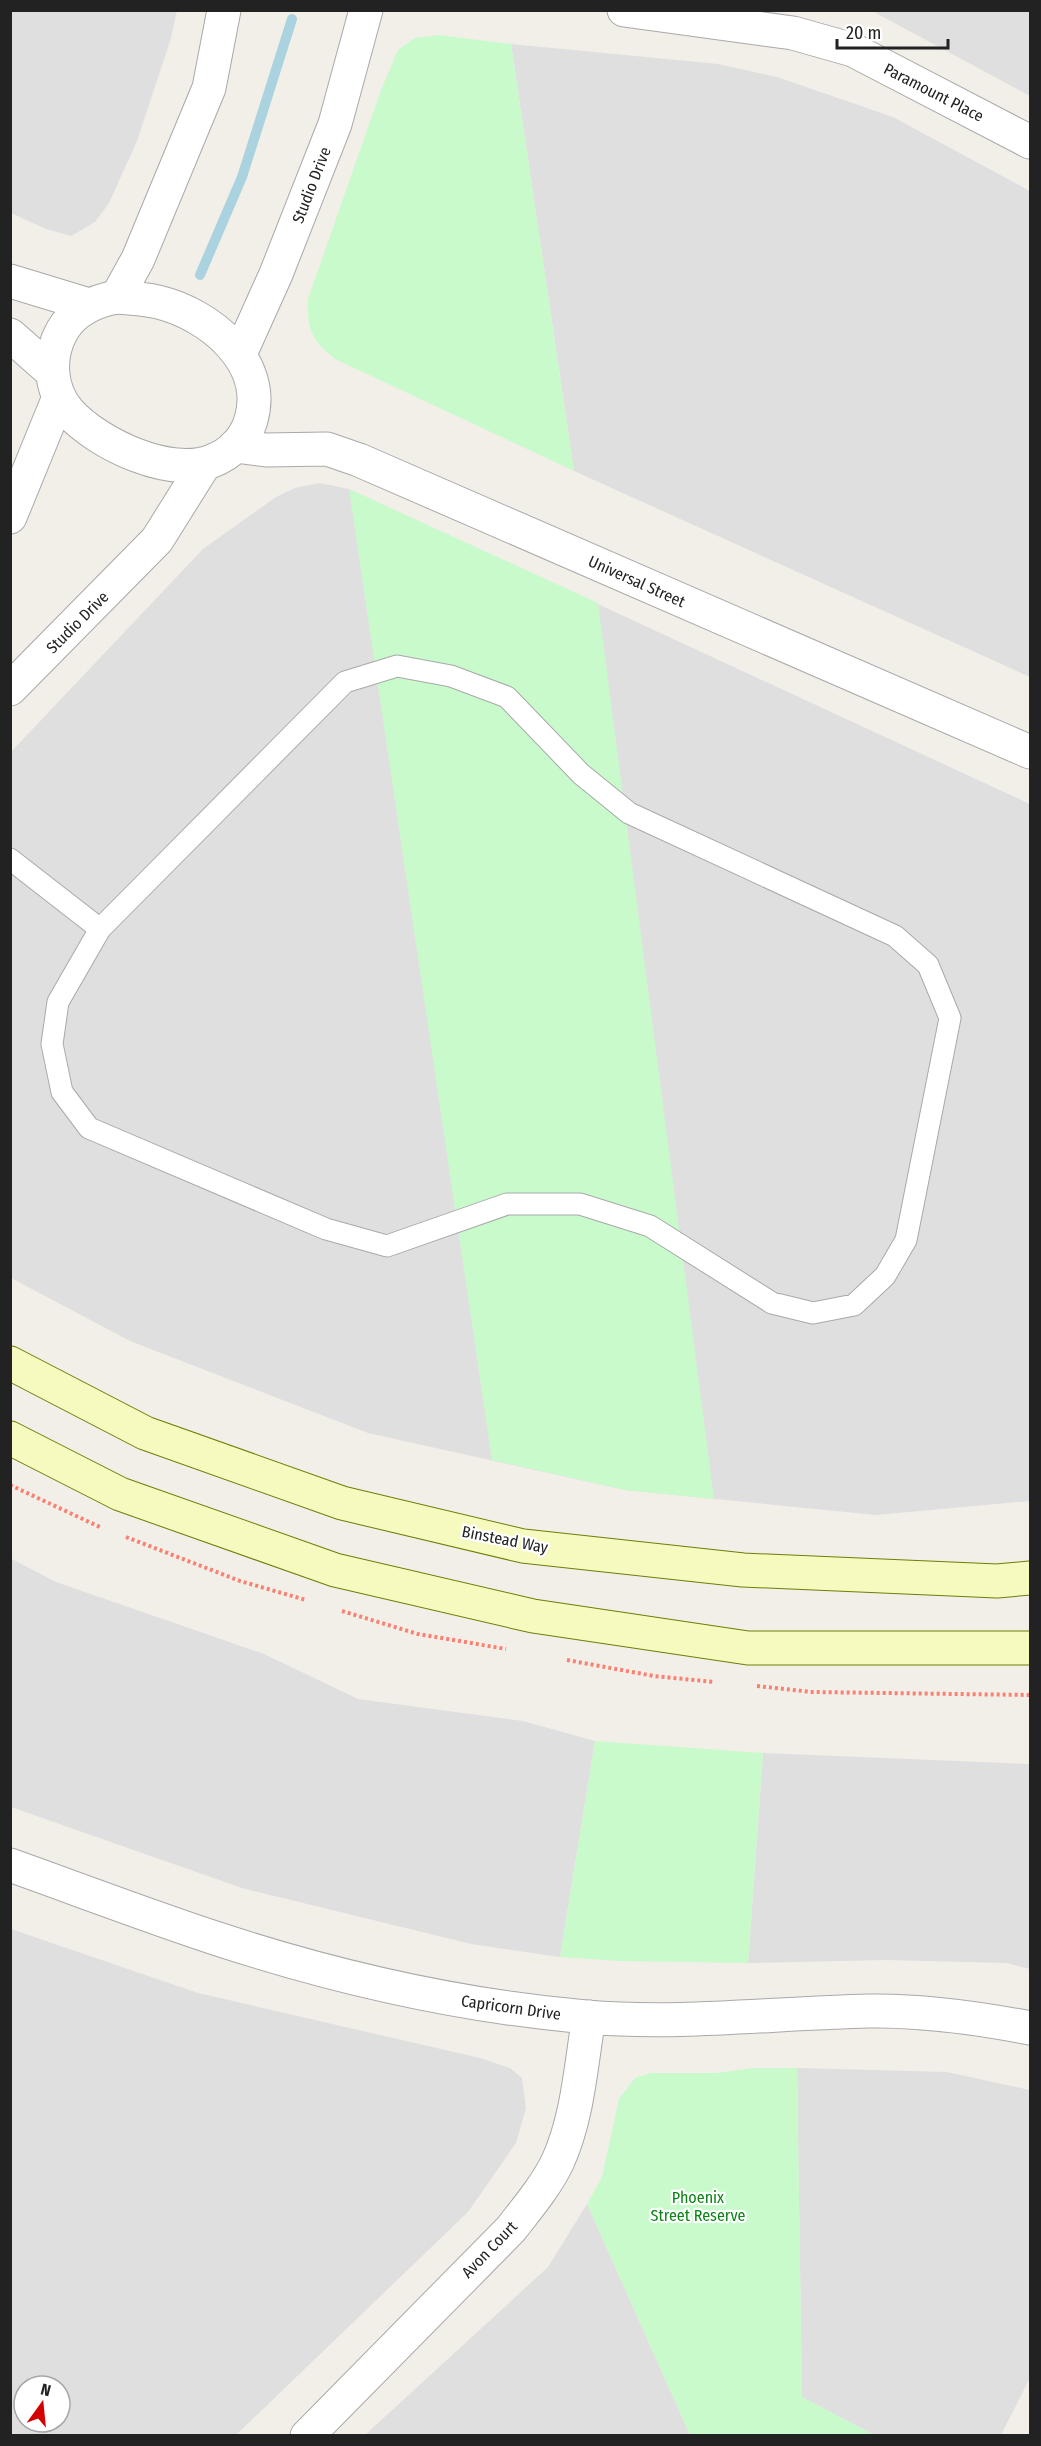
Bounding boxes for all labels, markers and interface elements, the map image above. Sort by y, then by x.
scale bar [837,12,948,50]
text: 20 m [846,22,881,44]
street label: Paramount Place [881,59,987,126]
street label: Studio Drive [288,144,335,226]
street label: Universal Street [585,552,689,612]
street label: Studio Drive [42,587,112,657]
street label: Binstead Way [460,1522,550,1557]
street label: Capricorn Drive [460,1991,562,2024]
park label: Phoenix Street Reserve [651,2188,745,2225]
street label: Avon Court [458,2216,522,2282]
north arrow [12,2374,72,2434]
text: N [39,2380,53,2400]

